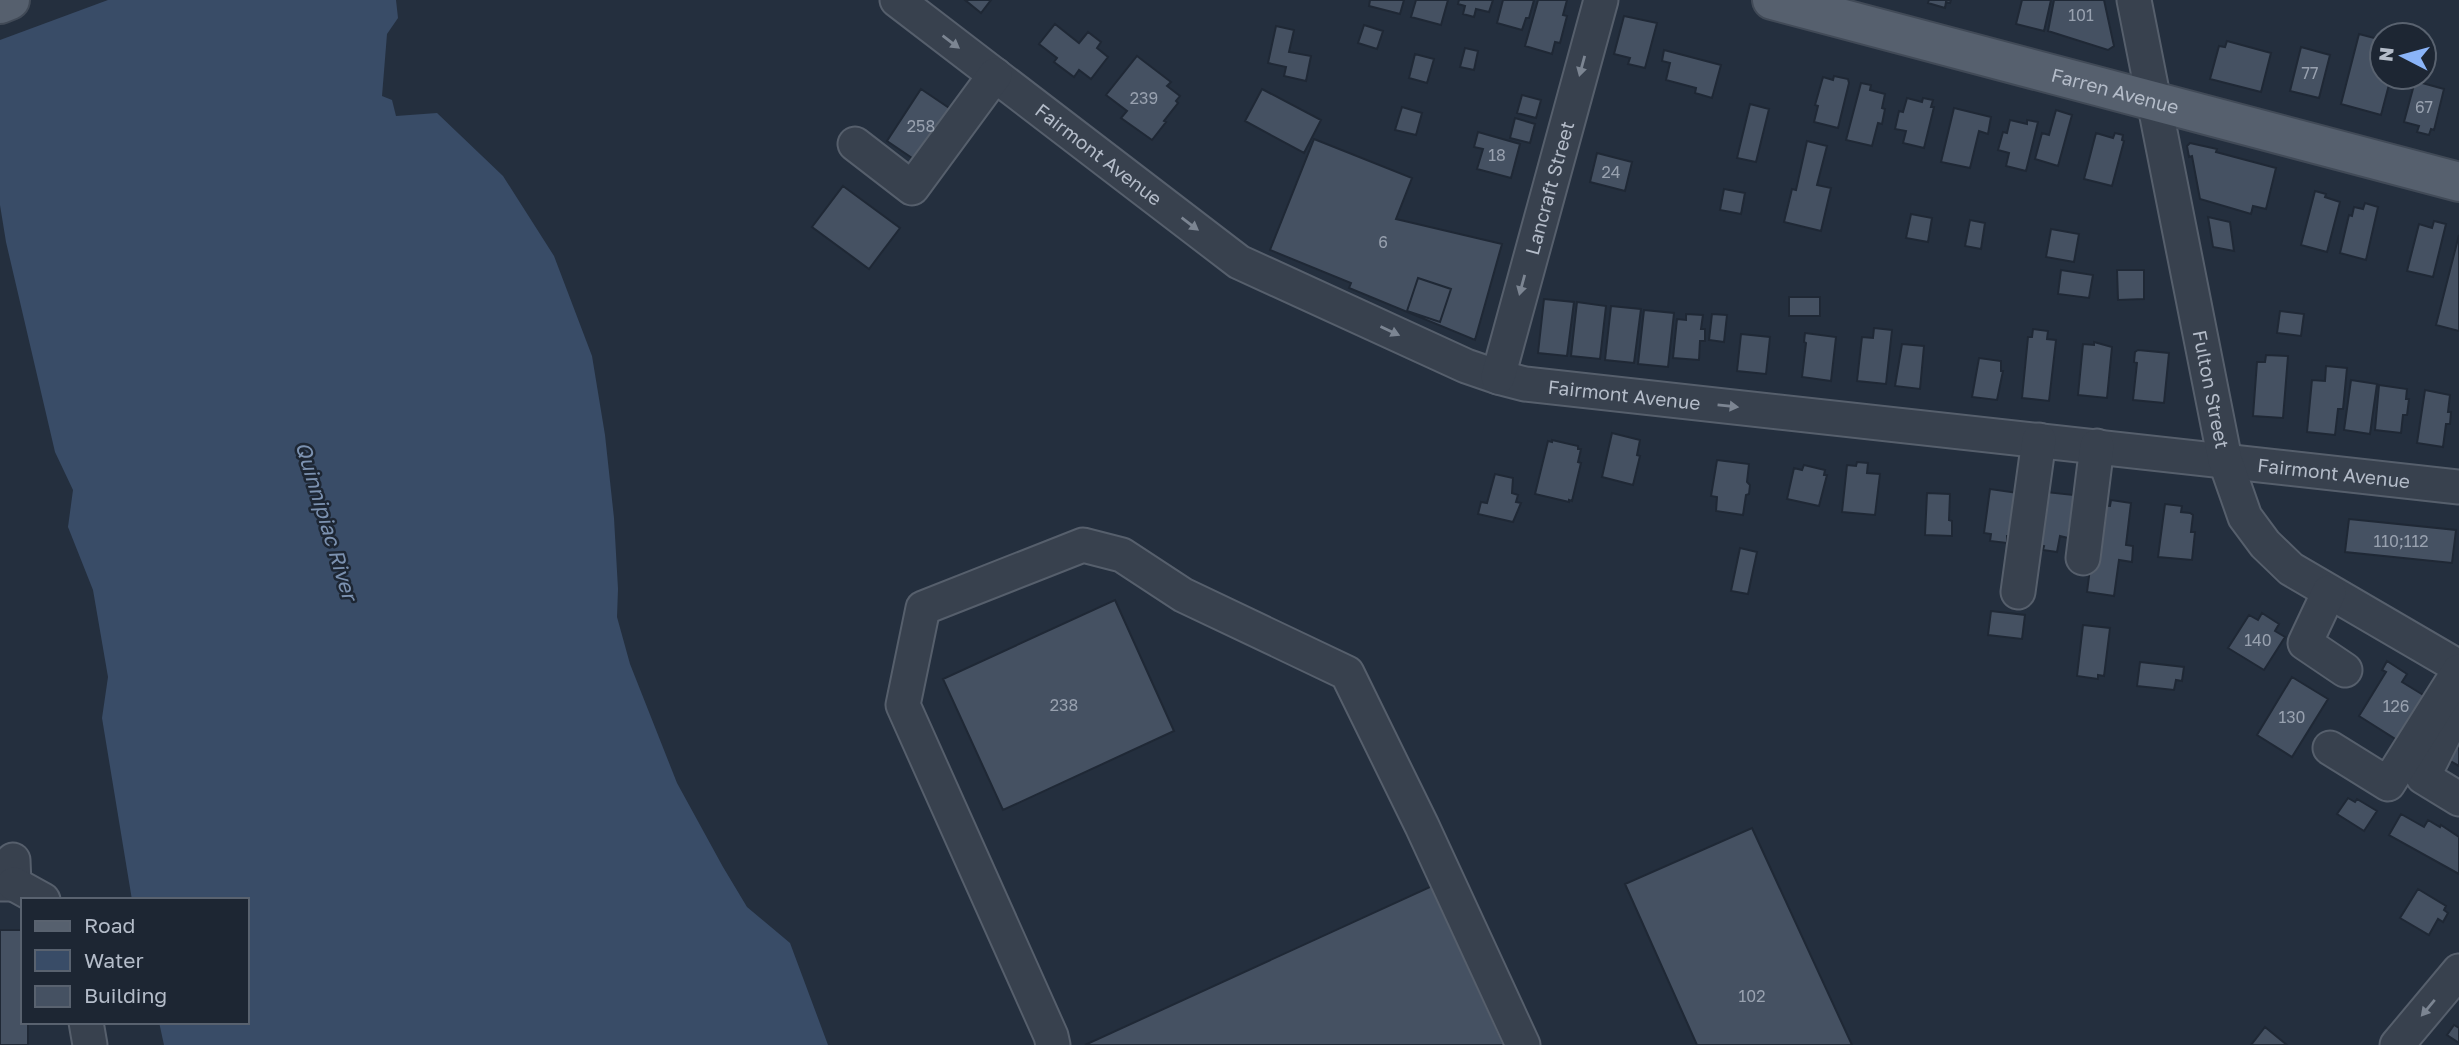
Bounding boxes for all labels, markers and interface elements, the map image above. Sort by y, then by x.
house number: 101 [2068,5,2094,25]
north arrow [2368,21,2438,91]
one-way arrow [942,34,960,48]
text: N [2373,46,2398,63]
one-way arrow [1577,56,1587,77]
street label: Farren Avenue [2049,63,2182,118]
house number: 77 [2302,63,2318,83]
house number: 239 [1130,88,1158,108]
house number: 67 [2415,97,2433,117]
street label: Fairmont Avenue [1031,98,1167,210]
house number: 258 [907,116,935,136]
street label: Lancraft Street [1520,118,1578,257]
house number: 18 [1488,145,1506,165]
house number: 24 [1601,162,1621,182]
one-way arrow [1181,217,1199,231]
house number: 6 [1378,232,1388,252]
one-way arrow [1516,274,1527,296]
one-way arrow [1380,325,1400,337]
street label: Fulton Street [2189,328,2234,451]
street label: Fairmont Avenue [1547,375,1702,414]
one-way arrow [1718,400,1740,411]
water label: Quinnipiac River [291,438,364,606]
street label: Fairmont Avenue [2256,453,2411,493]
house number: 110;112 [2373,531,2429,551]
house number: 140 [2244,630,2272,650]
house number: 238 [1050,695,1078,715]
house number: 126 [2383,696,2409,716]
house number: 130 [2278,707,2306,727]
legend [21,898,248,1024]
text: Road [84,912,135,938]
text: Water [84,947,144,973]
text: Building [84,982,167,1008]
house number: 102 [1739,986,1765,1006]
one-way arrow [2421,999,2436,1016]

